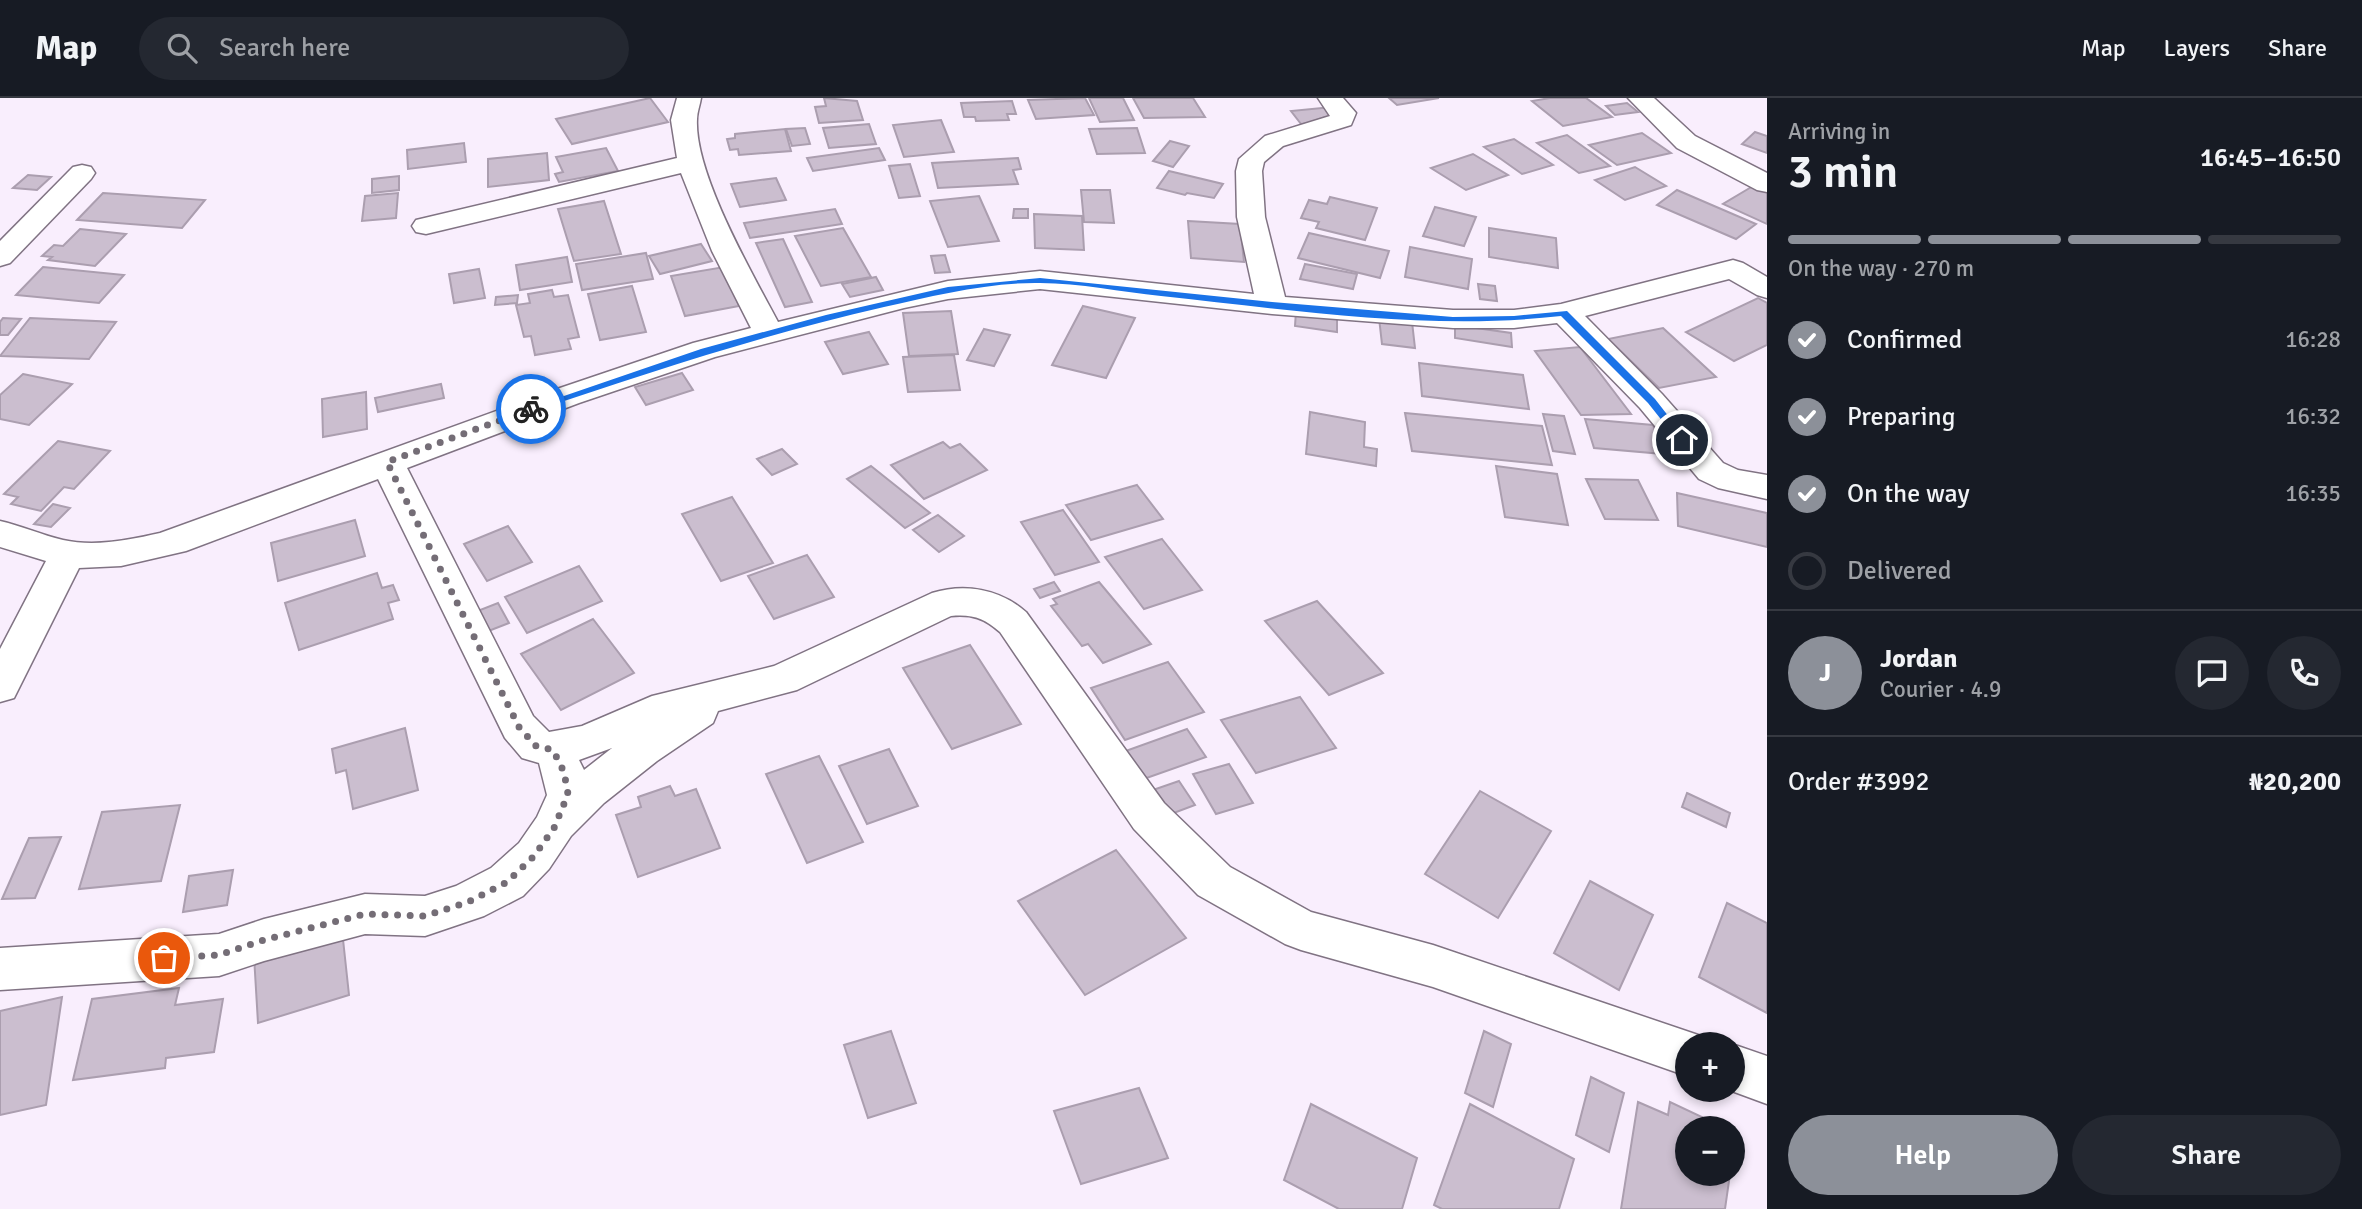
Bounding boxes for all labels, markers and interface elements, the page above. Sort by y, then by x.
search box [139,17,629,80]
text: Map [35,28,97,69]
icon: search [163,29,201,67]
text: Search here [219,32,350,64]
text: Map [2081,33,2126,63]
text: Layers [2164,33,2230,63]
text: Share [2268,33,2327,63]
text: Arriving in [1788,117,1890,146]
text: 16:45–16:50 [2200,142,2341,174]
text: 3 min [1788,144,1898,200]
text: On the way · 270 m [1788,254,1974,283]
icon: check [1788,321,1826,359]
text: Confirmed [1847,324,1962,356]
text: 16:28 [2285,325,2341,354]
courier [496,374,566,444]
icon: bike [512,390,550,428]
icon: check [1788,398,1826,436]
text: Preparing [1847,401,1955,433]
text: 16:32 [2285,402,2341,431]
pin [1652,410,1712,470]
icon: home [1663,421,1701,459]
icon: check [1788,475,1826,513]
text: On the way [1847,478,1970,510]
text: 16:35 [2285,479,2341,508]
text: Delivered [1847,555,1952,587]
button: chat [2175,636,2249,710]
button: phone [2267,636,2341,710]
text: Jordan [1880,643,1957,675]
text: J [1819,657,1831,689]
text: Courier · 4.9 [1880,675,2001,704]
text: Order #3992 [1788,766,1929,798]
text: ₦20,200 [2249,766,2341,798]
pin [134,928,194,988]
icon: bag [145,939,183,977]
map controls [1675,1032,1745,1186]
button: + [1675,1032,1745,1102]
button: Help [1788,1115,2058,1195]
button: Share [2072,1115,2341,1195]
button: − [1675,1116,1745,1186]

